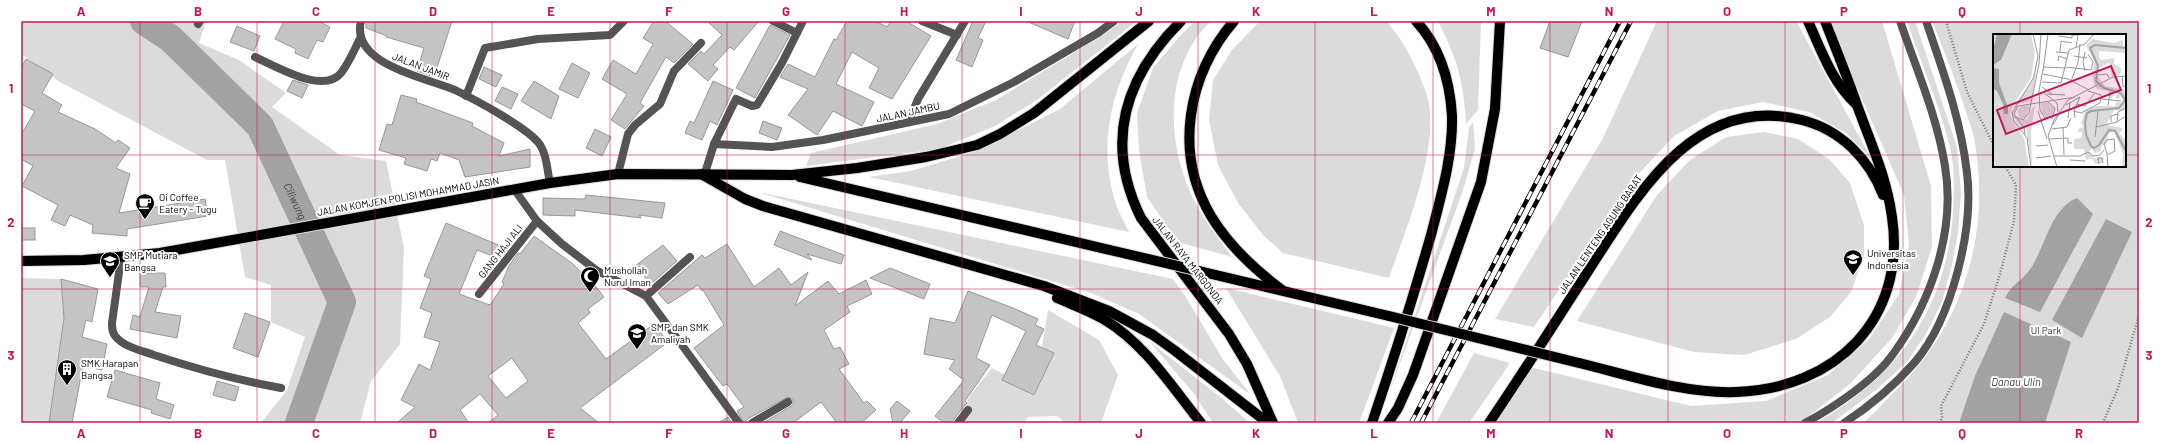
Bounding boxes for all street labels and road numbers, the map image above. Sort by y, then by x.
street label: JALAN JAMIR [391,50,451,82]
street label: JALAN JAMBU [875,99,941,125]
street label: JALAN LENTENG AGUNG BARAT [1556,172,1645,296]
street label: JALAN KOMJEN POLISI MOHAMMAD JASIN [316,174,500,218]
street label: JALAN RAYA MARGONDA [1150,214,1226,306]
street label: GANG HAJI ALI [475,222,525,280]

